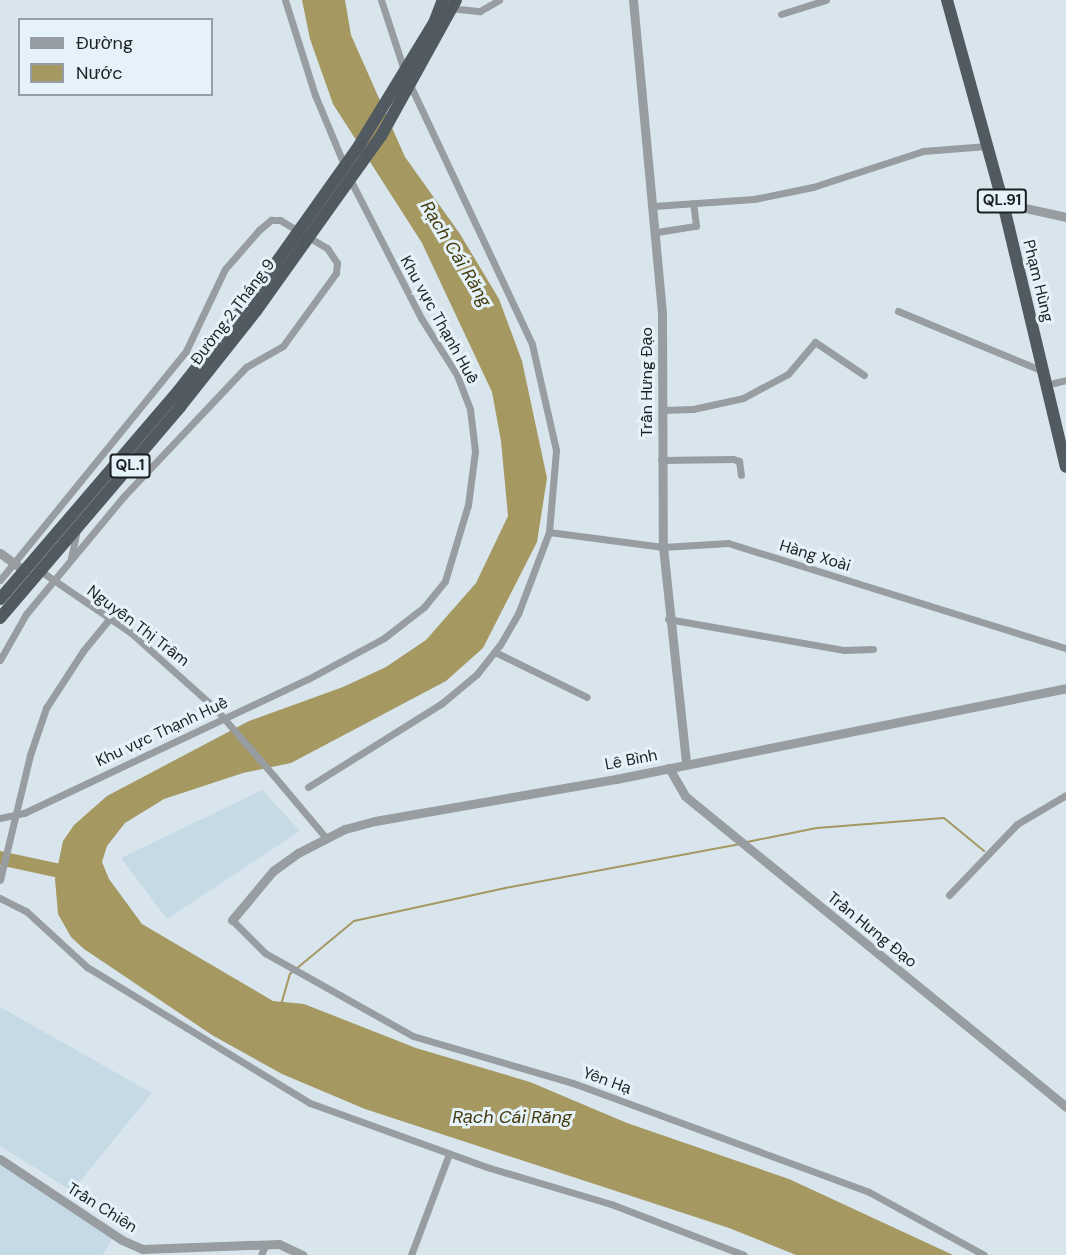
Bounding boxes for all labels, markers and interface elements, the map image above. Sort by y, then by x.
legend [18,18,213,96]
text: Đường [76,31,133,55]
text: Nước [76,61,123,85]
road number: QL.91 [976,189,1028,213]
water label: Rạch Cái Răng [416,197,496,311]
street label: Phạm Hùng [1019,238,1057,324]
street label: Khu vực Thạnh Huề [396,253,482,387]
street label: Đường 2 Tháng 9 [187,255,279,369]
street label: Trần Hưng Đạo [637,327,657,437]
road number: QL.1 [109,454,151,478]
street label: Hàng Xoài [777,536,853,576]
street label: Nguyễn Thị Trâm [83,581,193,671]
street label: Khu vực Thạnh Huề [93,693,231,771]
street label: Lê Bình [603,746,659,774]
street label: Trần Hưng Đạo [823,888,921,972]
street label: Yên Hạ [580,1063,634,1099]
water label: Rạch Cái Răng [452,1106,572,1128]
street label: Trần Chiên [63,1179,141,1237]

